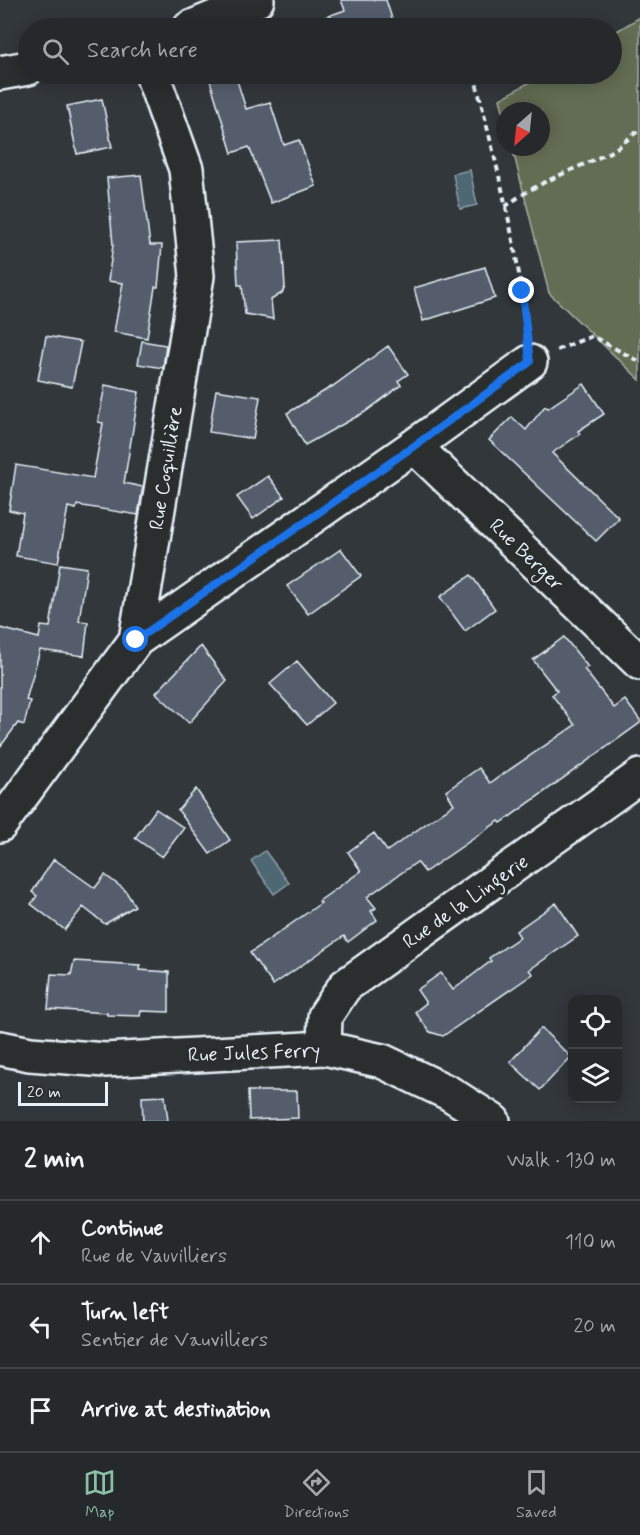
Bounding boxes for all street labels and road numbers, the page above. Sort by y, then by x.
street label: Rue Coquillière [143,404,190,532]
street label: Rue Berger [482,513,569,598]
street label: Rue de la Lingerie [398,849,535,957]
street label: Rue Jules Ferry [187,1038,321,1069]

